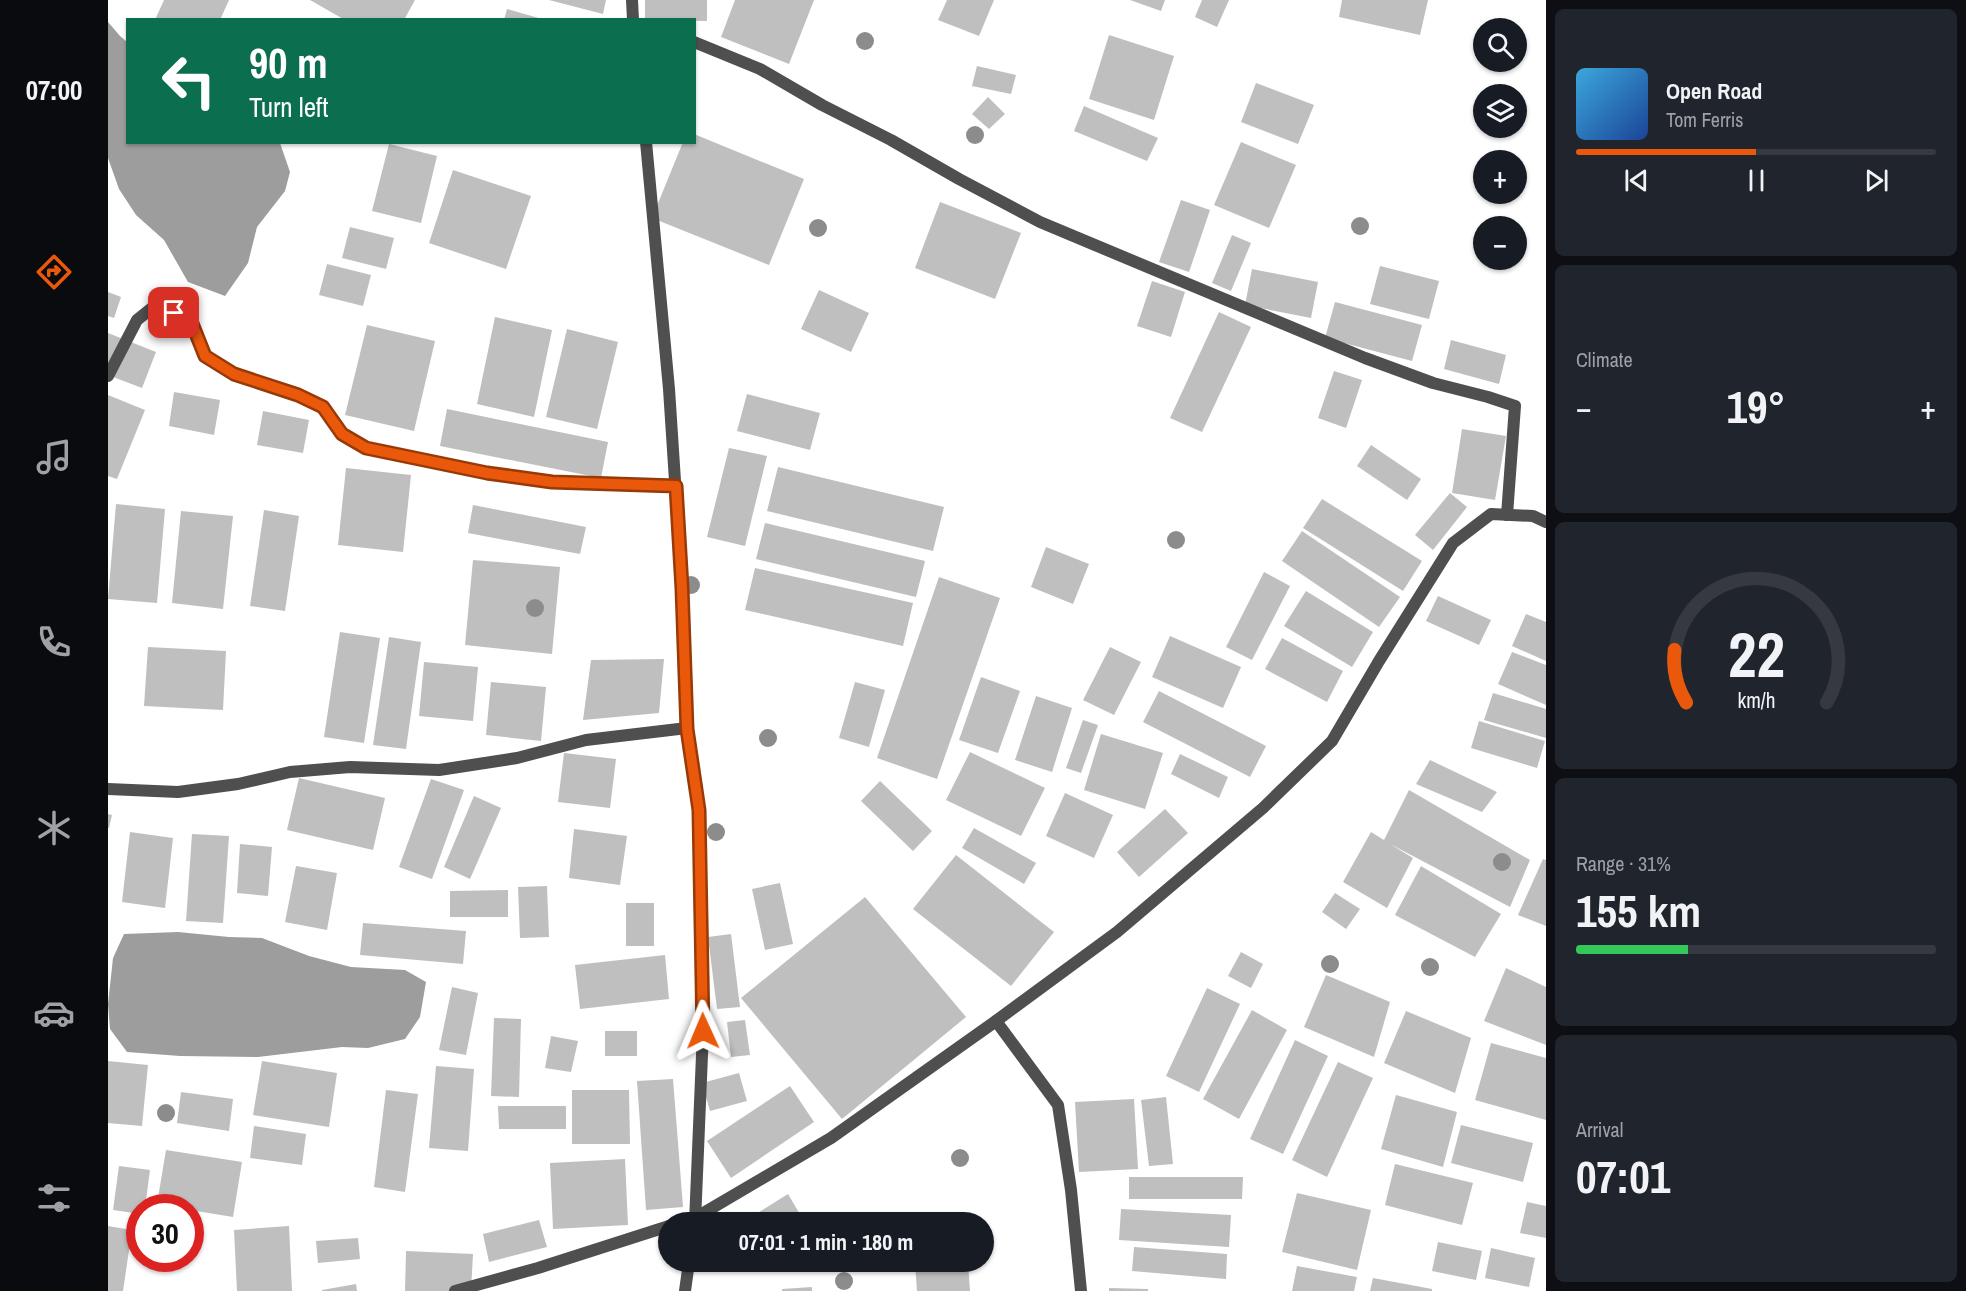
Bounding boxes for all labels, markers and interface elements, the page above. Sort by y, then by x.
map controls [1473,18,1527,270]
button: search [1473,18,1527,72]
text: 90 m [249,35,328,91]
icon: left [150,42,228,120]
text: 07:00 [26,72,82,108]
text: Open Road [1666,76,1762,106]
button: layers [1473,84,1527,138]
text: Turn left [249,89,328,125]
text: Tom Ferris [1666,106,1744,133]
button: + [1473,150,1527,204]
icon: previous [1620,164,1653,197]
icon: pause [1740,164,1773,197]
icon: next [1860,164,1893,197]
button: − [1473,216,1527,270]
icon: directions [33,251,75,293]
pin [148,287,199,338]
icon: arrive [157,296,190,329]
text: Climate [1576,346,1633,373]
text: 19° [1726,376,1786,437]
text: − [1576,385,1592,429]
text: + [1920,385,1936,429]
icon: music [33,436,75,478]
text: 22 [1728,612,1784,696]
icon: phone [33,621,75,663]
text: km/h [1737,686,1775,715]
icon: climate [33,807,75,849]
text: Range · 31% [1576,850,1671,877]
text: 155 km [1576,880,1701,941]
icon: car [33,992,75,1034]
position arrow [671,999,735,1063]
text: Arrival [1576,1116,1623,1143]
text: 07:01 [1576,1146,1670,1207]
icon: filters [33,1177,75,1219]
speed limit sign: 30 [126,1194,204,1272]
text: 07:01 · 1 min · 180 m [739,1227,913,1257]

